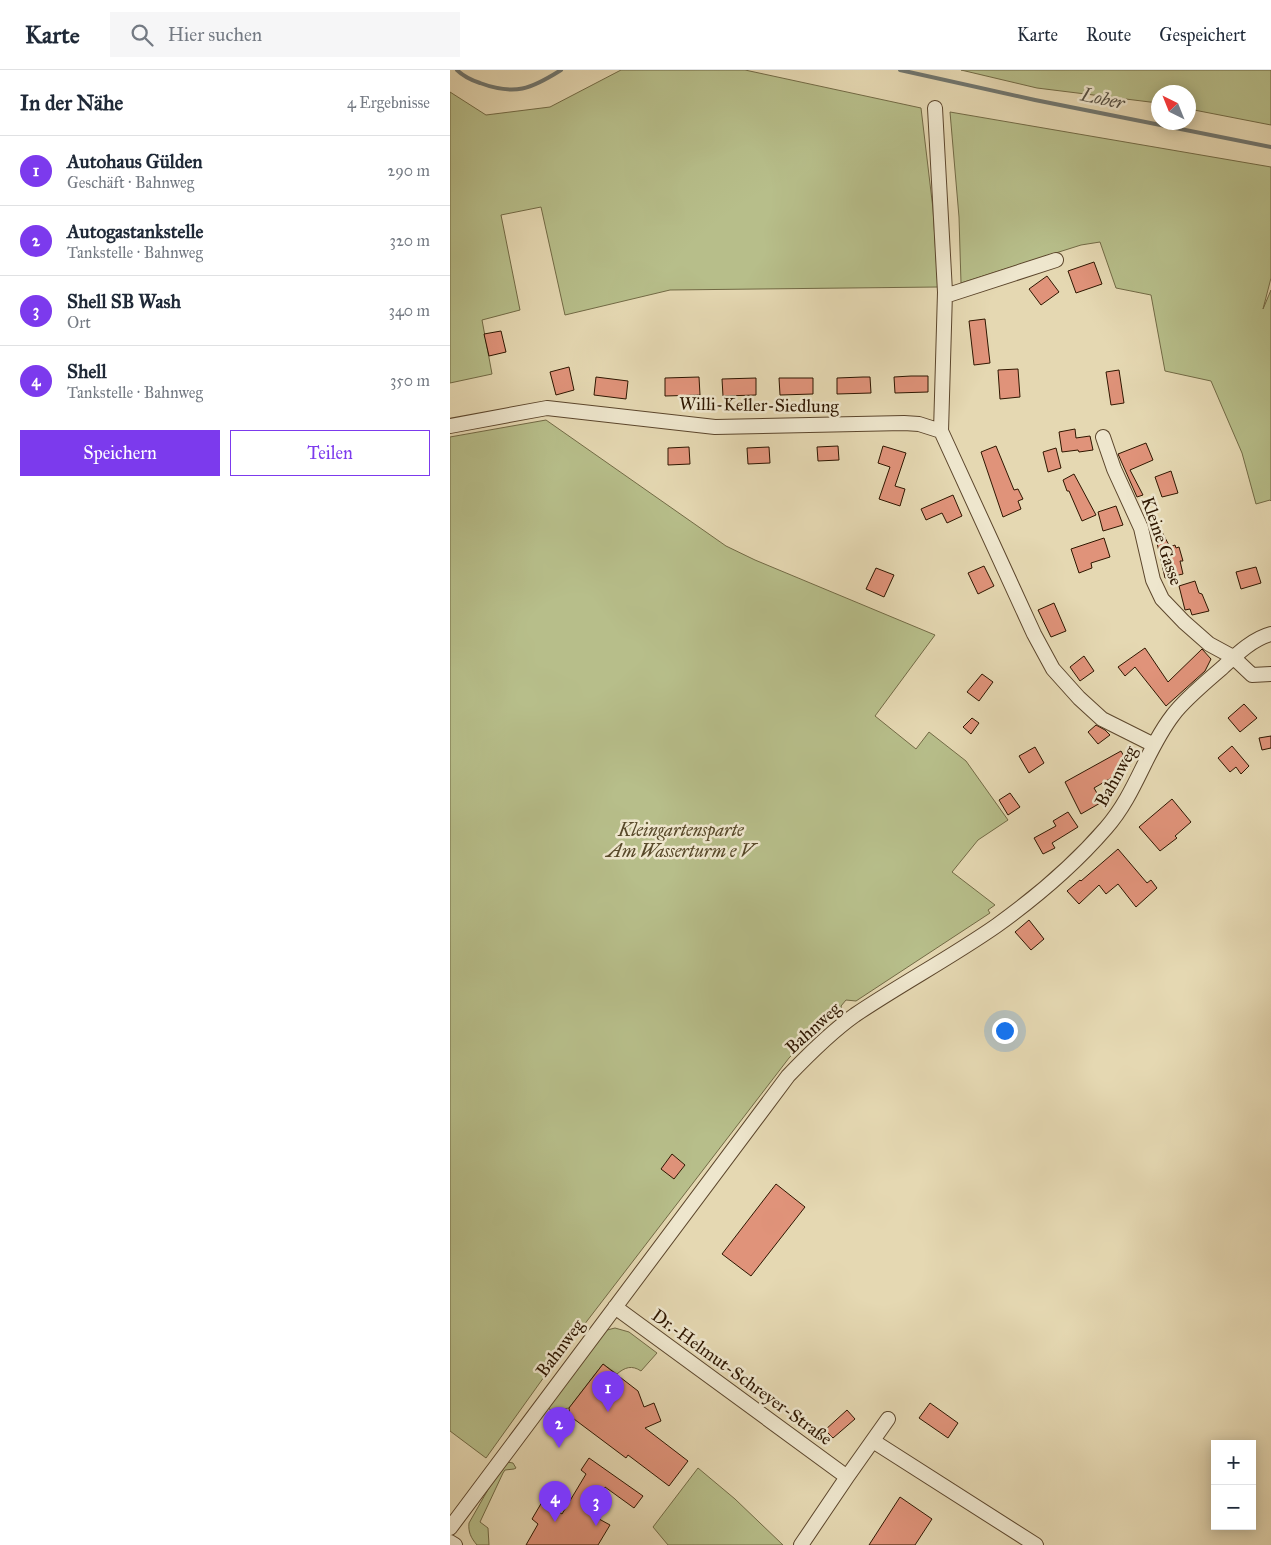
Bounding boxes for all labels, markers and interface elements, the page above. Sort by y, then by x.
search box [110,12,460,57]
text: Karte [25,20,80,50]
icon: search [128,21,156,49]
text: Hier suchen [168,23,262,46]
text: Karte [1017,24,1058,46]
text: Route [1086,24,1131,46]
text: Gespeichert [1159,24,1246,46]
water label: Lober [1078,82,1128,115]
north arrow [1151,85,1196,130]
text: In der Nähe [20,90,123,116]
text: 4 Ergebnisse [347,93,430,112]
text: Autohaus Gülden [67,150,203,173]
text: 1 [33,161,39,180]
text: 290 m [387,161,430,180]
text: Geschäft · Bahnweg [67,173,194,192]
text: Autogastankstelle [67,220,204,243]
text: 2 [32,231,40,250]
text: 320 m [390,231,430,250]
text: Tankstelle · Bahnweg [67,243,203,262]
text: Shell SB Wash [67,290,181,313]
text: 3 [33,301,39,320]
text: 340 m [388,301,430,320]
text: Ort [67,313,91,332]
text: Shell [67,360,107,383]
text: 4 [32,371,40,390]
text: 350 m [390,371,430,390]
text: Tankstelle · Bahnweg [67,383,203,402]
street label: Willi-Keller-Siedlung [679,393,840,418]
button: Speichern [20,430,220,476]
button: Teilen [230,430,430,476]
street label: Kleine Gasse [1137,494,1187,588]
street label: Bahnweg [1090,741,1143,811]
park label: Kleingartensparte Am Wasserturm e V [605,819,758,862]
street label: Bahnweg [781,997,846,1059]
your location [992,1018,1018,1044]
street label: Dr.-Helmut-Schreyer-Straße [648,1304,836,1450]
street label: Bahnweg [531,1314,590,1382]
pin: 1 [592,1371,624,1412]
pin: 2 [543,1407,575,1448]
map controls [1211,1440,1256,1530]
button: + [1211,1440,1256,1485]
pin: 4 [539,1481,571,1522]
pin: 3 [580,1485,612,1526]
button: − [1211,1485,1256,1530]

